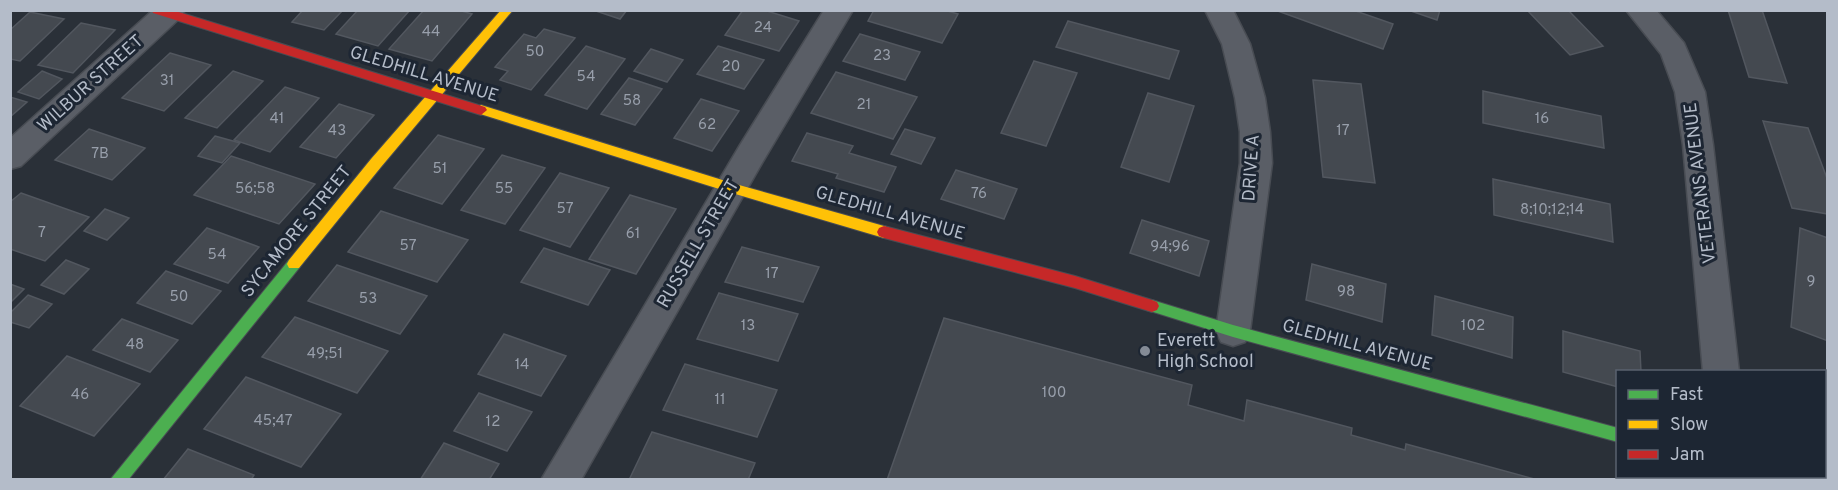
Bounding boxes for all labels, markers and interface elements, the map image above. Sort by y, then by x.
house number: 24 [754,19,772,38]
house number: 44 [422,23,440,42]
street label: WILBUR STREET [33,30,149,138]
street label: GLEDHILL AVENUE [347,41,501,109]
house number: 50 [526,43,544,62]
house number: 23 [873,47,891,66]
house number: 20 [722,58,740,77]
house number: 54 [577,68,595,87]
house number: 31 [160,72,174,91]
house number: 58 [623,92,641,111]
house number: 21 [857,96,871,115]
street label: VETERANS AVENUE [1680,101,1722,265]
house number: 41 [270,110,284,129]
house number: 16 [1535,110,1549,129]
house number: 62 [698,116,716,135]
house number: 43 [328,122,346,141]
house number: 17 [1336,122,1350,141]
street label: DRIVE A [1238,134,1266,202]
house number: 7B [91,145,109,164]
house number: 51 [433,160,447,179]
street label: SYCAMORE STREET [237,161,357,303]
street label: RUSSELL STREET [653,175,745,313]
house number: 56;58 [235,180,275,199]
house number: 55 [495,180,513,199]
street label: GLEDHILL AVENUE [812,182,968,246]
house number: 76 [971,185,987,204]
house number: 57 [557,200,574,219]
house number: 8;10;12;14 [1520,201,1584,220]
house number: 7 [38,224,46,243]
house number: 61 [626,225,640,244]
house number: 57 [400,237,417,256]
house number: 94;96 [1150,238,1190,257]
house number: 54 [208,246,226,265]
house number: 17 [765,265,779,284]
house number: 9 [1807,273,1815,292]
house number: 98 [1337,283,1355,302]
house number: 50 [170,288,188,307]
house number: 53 [359,290,377,309]
street label: GLEDHILL AVENUE [1279,315,1435,377]
house number: 13 [741,317,755,336]
house number: 102 [1461,317,1485,336]
place label: Everett High School [1157,330,1254,374]
house number: 48 [126,336,144,355]
marker: Everett High School [1138,344,1152,358]
house number: 49;51 [307,345,343,364]
house number: 14 [515,356,529,375]
legend [1616,370,1826,478]
house number: 100 [1042,384,1066,403]
text: Fast [1670,384,1703,407]
house number: 46 [71,386,89,405]
house number: 11 [714,391,726,410]
house number: 45;47 [254,412,293,431]
house number: 12 [486,413,500,432]
text: Slow [1670,414,1708,437]
text: Jam [1670,444,1705,467]

